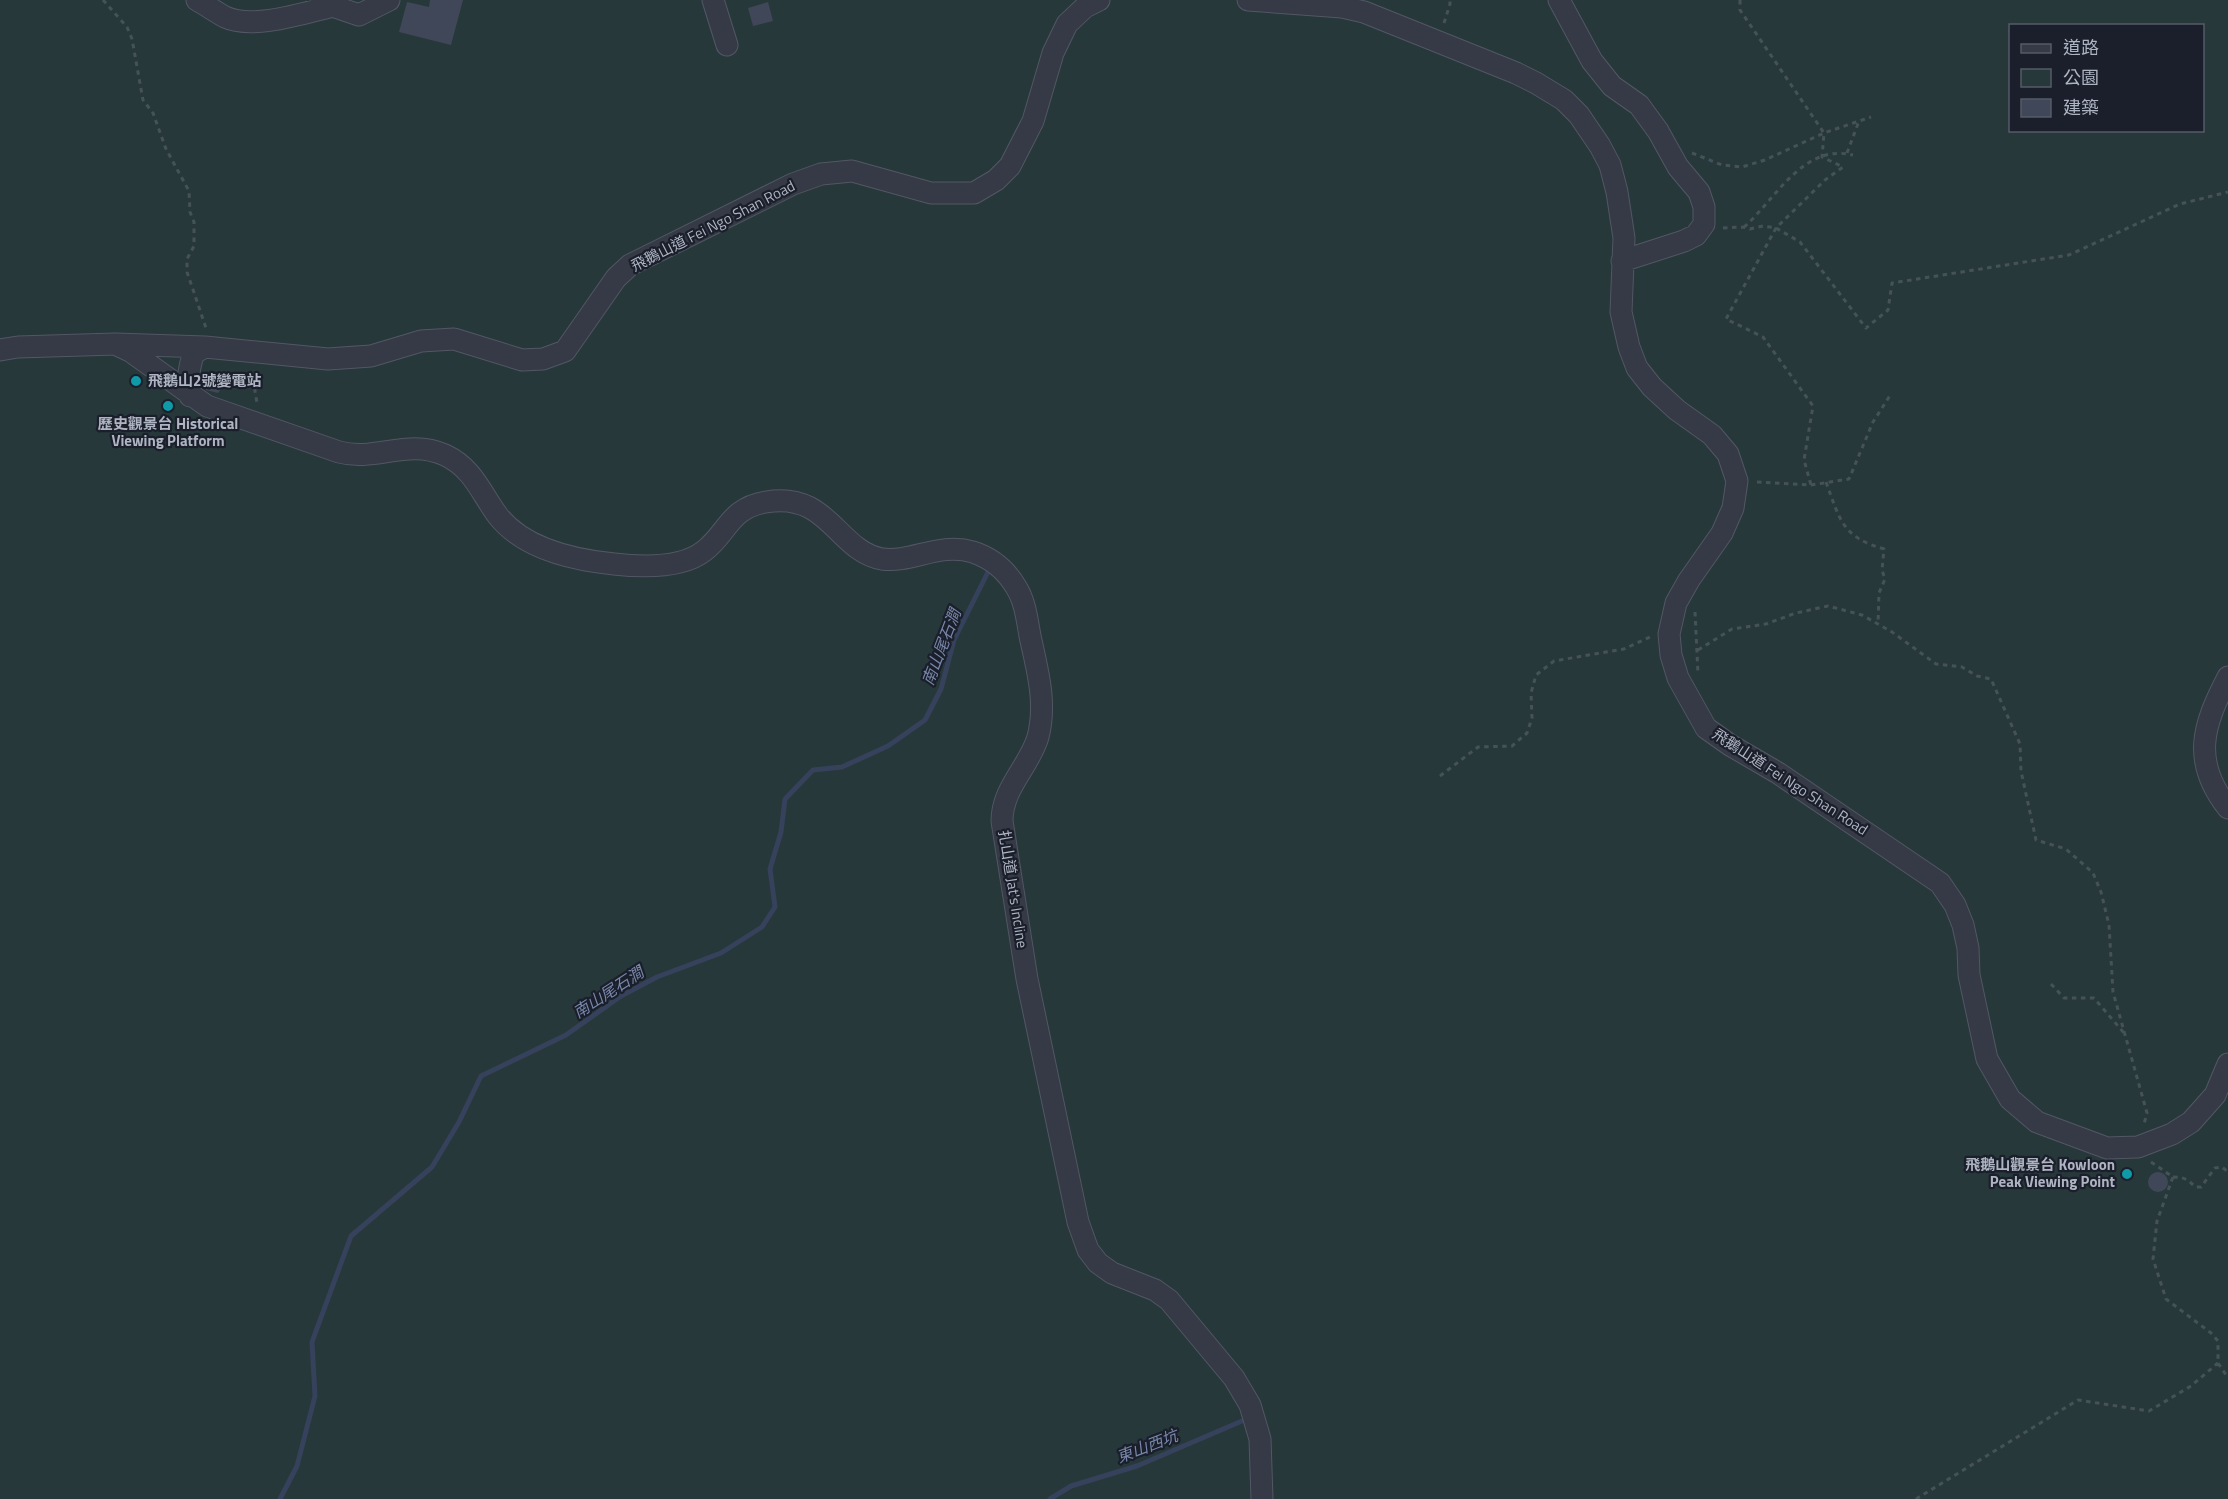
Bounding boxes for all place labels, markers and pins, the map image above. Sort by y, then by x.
place label: 飛鵝山2號變電站 [148,369,261,392]
marker: 飛鵝山2號變電站 [129,374,143,388]
marker: 歷史觀景台 Historical Viewing Platform [161,399,175,413]
place label: 歷史觀景台 Historical Viewing Platform [98,412,238,452]
place label: 飛鵝山觀景台 Kowloon Peak Viewing Point [1965,1153,2116,1193]
marker: 飛鵝山觀景台 Kowloon Peak Viewing Point [2120,1167,2134,1181]

